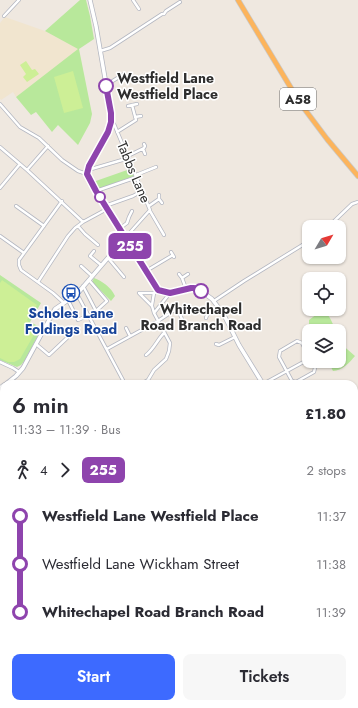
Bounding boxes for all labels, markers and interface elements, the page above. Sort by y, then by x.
place label: Westfield Lane Westfield Place [117,68,218,104]
marker: Westfield Lane Westfield Place [98,78,114,94]
road number: A58 [280,88,316,110]
street label: Tabbs Lane [112,138,156,206]
unlabelled marker [94,191,106,203]
north arrow [302,220,346,264]
map controls [302,220,346,368]
line badge: 255 [107,233,153,259]
text: 255 [116,236,144,256]
button: locate [302,272,346,316]
bus stop icon: Scholes Lane Foldings Road [61,283,81,303]
marker: Whitechapel Road Branch Road [193,283,209,299]
place label: Whitechapel Road Branch Road [141,299,261,335]
place label: Scholes Lane Foldings Road [25,303,117,339]
button: layers [302,324,346,368]
text: 6 min [12,389,69,421]
text: £1.80 [305,403,346,425]
text: 11:33 – 11:39 · Bus [12,420,120,439]
icon: walk [12,459,34,481]
icon: forward [54,459,76,481]
text: 255 [90,460,117,480]
text: 4 [40,461,48,480]
text: 2 stops [307,461,346,480]
text: Westfield Lane Westfield Place [42,505,259,527]
text: 11:37 [317,507,346,526]
text: Westfield Lane Wickham Street [42,553,239,575]
text: 11:38 [316,555,346,574]
text: Whitechapel Road Branch Road [42,601,264,623]
text: 11:39 [316,603,346,622]
button: Start [12,654,175,700]
button: Tickets [183,654,346,700]

